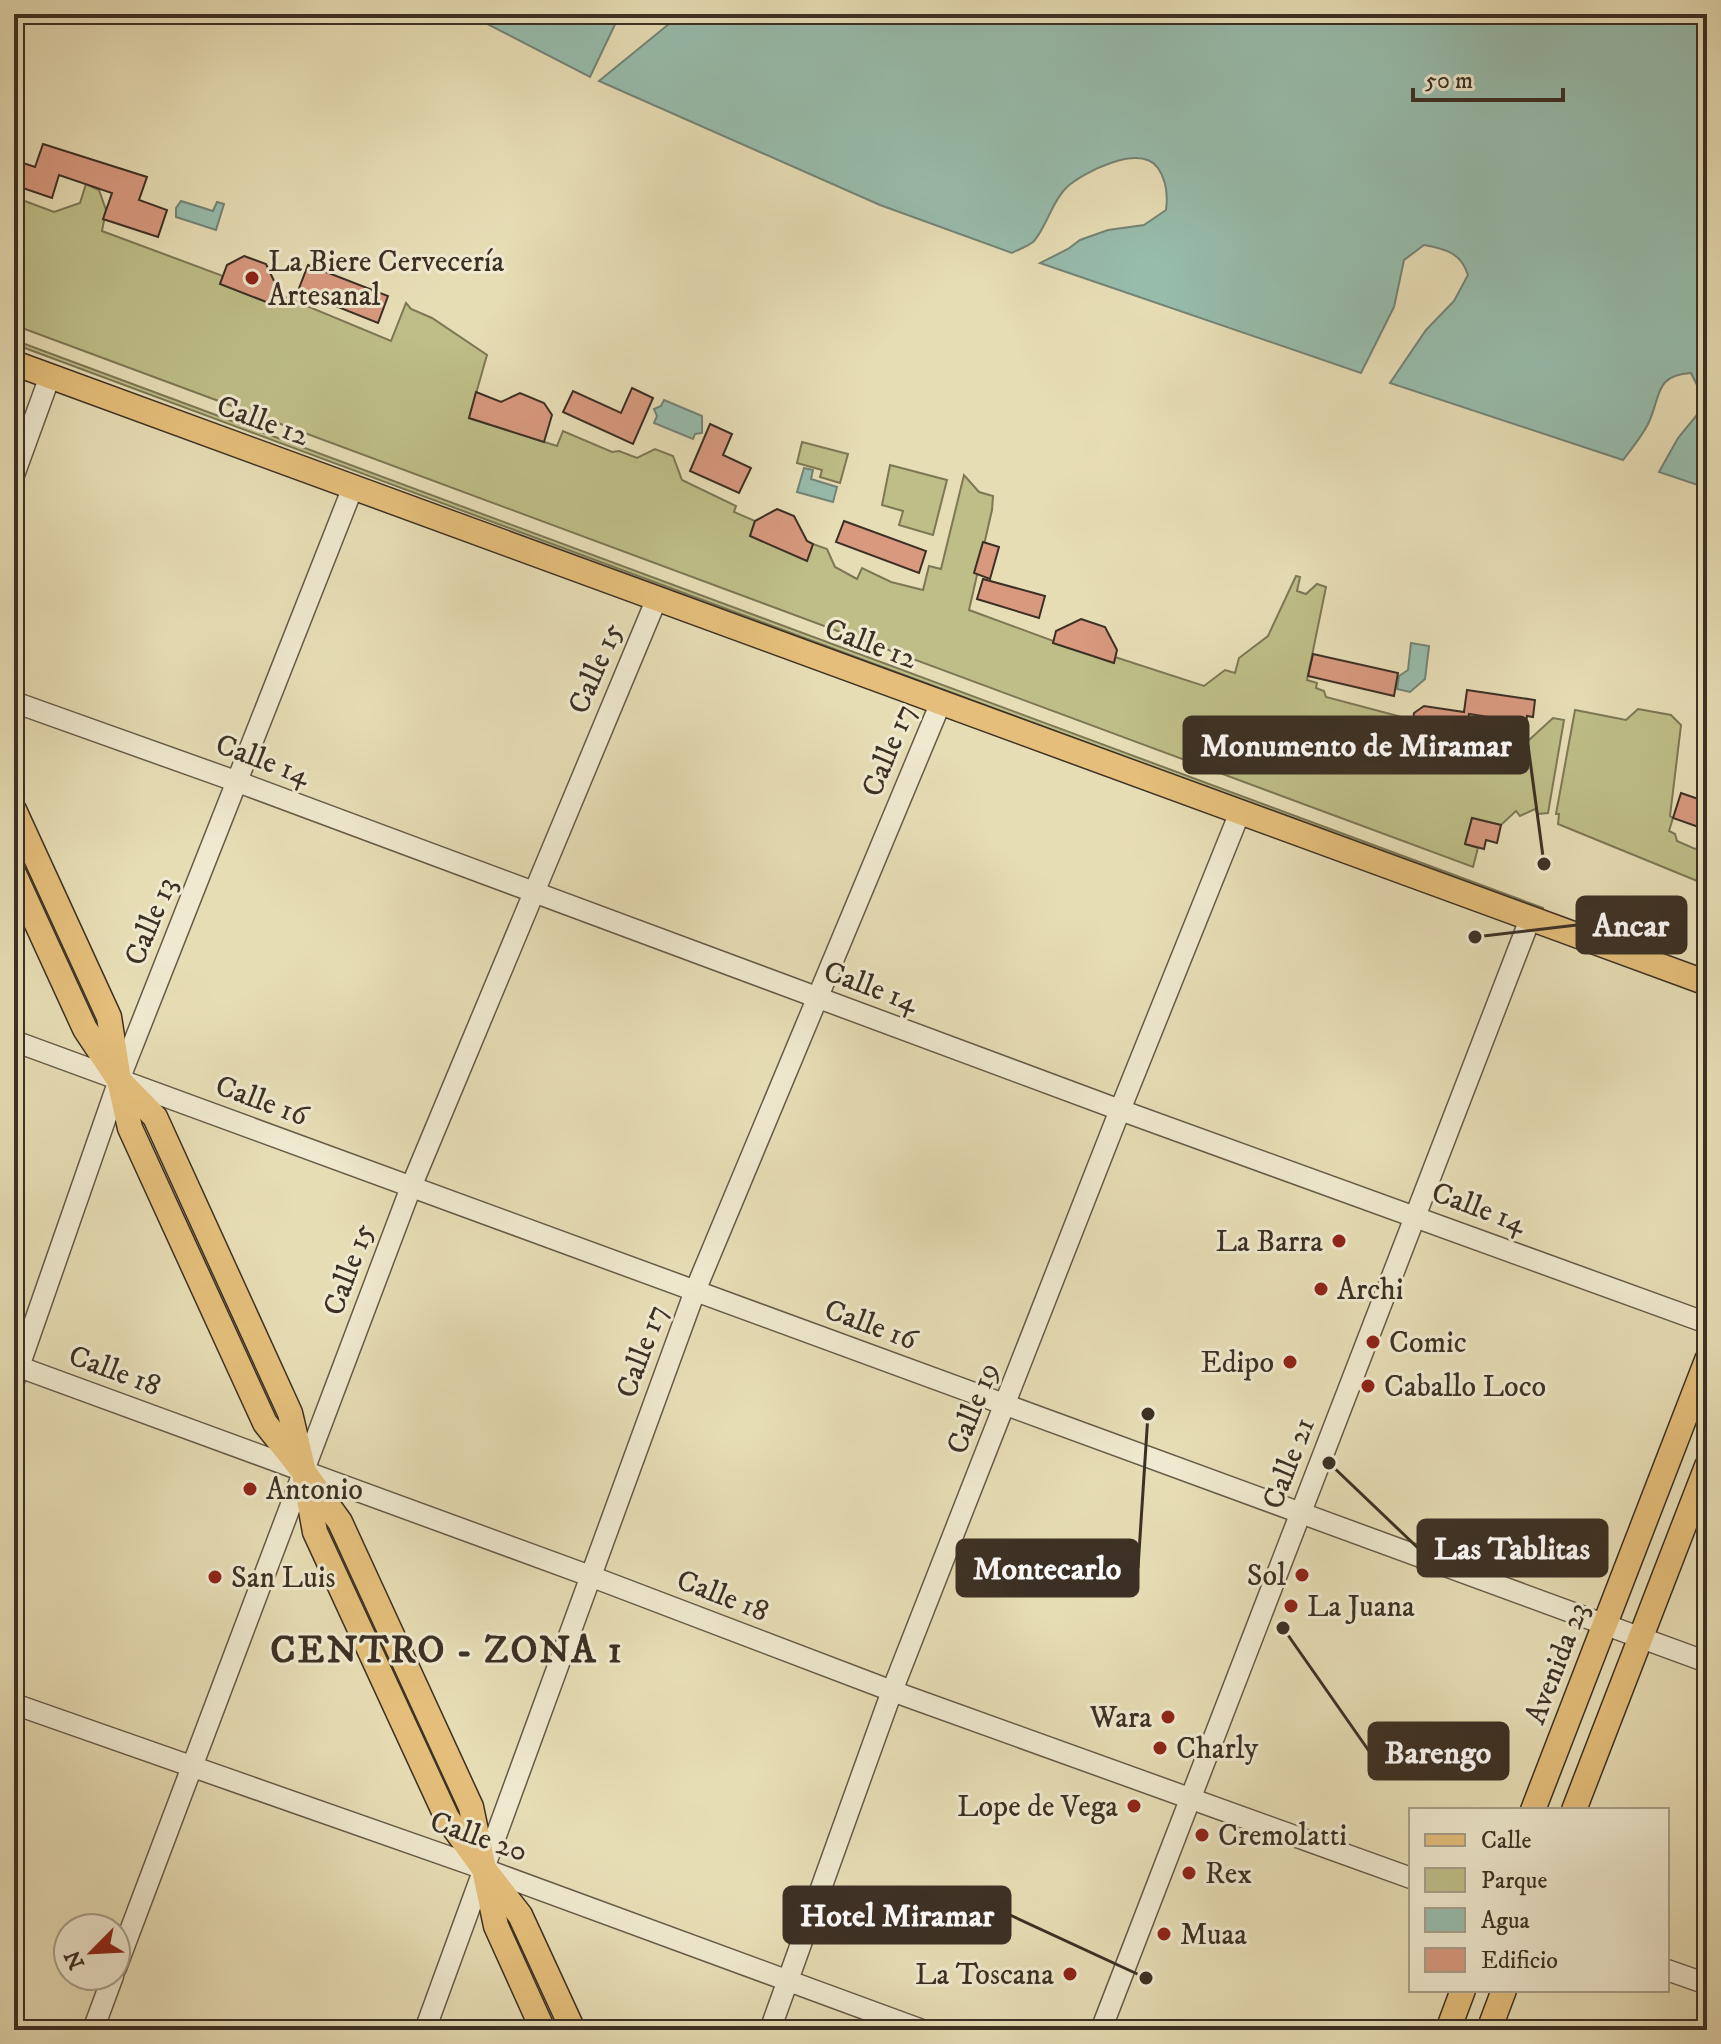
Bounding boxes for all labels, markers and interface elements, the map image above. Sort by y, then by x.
scale bar [1413,52,1563,102]
text: 50 m [1425,66,1473,96]
place label: La Biere Cervecería Artesanal [268,244,505,315]
marker: La Biere Cervecería Artesanal [243,269,261,287]
street label: Calle 12 [211,388,314,455]
street label: Calle 12 [819,611,922,678]
street label: Calle 15 [561,617,632,720]
street label: Calle 17 [854,699,925,802]
callout: Monumento de Miramar [1184,717,1528,773]
street label: Calle 14 [210,726,315,795]
text: Monumento de Miramar [1200,727,1513,767]
street label: Calle 13 [117,872,186,971]
callout: Ancar [1577,897,1686,953]
text: Ancar [1592,907,1670,947]
street label: Calle 14 [818,953,923,1022]
street label: Calle 16 [210,1068,314,1136]
street label: Calle 14 [1426,1174,1531,1243]
street label: Calle 15 [316,1218,383,1321]
place label: La Barra [1215,1224,1323,1261]
marker: La Barra [1330,1232,1348,1250]
place label: Archi [1337,1272,1404,1309]
marker: Archi [1312,1280,1330,1298]
street label: Calle 16 [819,1292,923,1360]
street label: Calle 17 [609,1300,676,1403]
place label: Comic [1389,1325,1467,1362]
marker: Comic [1364,1333,1382,1351]
street label: Calle 18 [63,1338,166,1405]
place label: Edipo [1200,1345,1274,1382]
marker: Edipo [1281,1353,1299,1371]
street label: Calle 19 [939,1357,1008,1460]
place label: Caballo Loco [1384,1369,1546,1406]
marker: Caballo Loco [1359,1377,1377,1395]
street label: Calle 21 [1255,1412,1324,1515]
place label: Antonio [266,1472,363,1509]
marker: Antonio [241,1480,259,1498]
callout: Las Tablitas [1418,1520,1607,1576]
text: Las Tablitas [1434,1530,1590,1570]
callout: Montecarlo [957,1540,1138,1596]
text: Montecarlo [973,1550,1121,1590]
place label: Sol [1247,1558,1286,1595]
place label: San Luis [231,1560,335,1597]
street label: Calle 18 [671,1562,774,1631]
marker: Sol [1293,1566,1311,1584]
marker: San Luis [206,1568,224,1586]
place label: La Juana [1307,1589,1415,1626]
marker: La Juana [1282,1597,1300,1615]
street label: Avenida 23 [1517,1597,1598,1730]
district label: CENTRO - ZONA 1 [270,1627,624,1675]
place label: Wara [1089,1700,1152,1737]
marker: Wara [1159,1708,1177,1726]
callout: Barengo [1369,1723,1508,1779]
place label: Charly [1176,1731,1259,1768]
text: Barengo [1385,1734,1491,1774]
marker: Charly [1151,1739,1169,1757]
place label: Lope de Vega [957,1789,1118,1826]
marker: Lope de Vega [1125,1797,1143,1815]
street label: Calle 20 [425,1804,532,1871]
legend [1409,1808,1669,1992]
place label: Cremolatti [1218,1818,1347,1855]
marker: Cremolatti [1193,1826,1211,1844]
text: Calle [1481,1826,1531,1856]
place label: Rex [1205,1856,1252,1893]
marker: Rex [1180,1864,1198,1882]
text: Parque [1481,1866,1547,1896]
callout: Hotel Miramar [784,1887,1010,1943]
text: Hotel Miramar [800,1897,995,1937]
text: Agua [1481,1906,1531,1936]
north arrow [52,1912,132,1992]
place label: Muaa [1180,1917,1247,1954]
marker: Muaa [1155,1925,1173,1943]
text: N [59,1946,91,1973]
text: Edificio [1481,1946,1558,1976]
place label: La Toscana [915,1957,1054,1994]
marker: La Toscana [1061,1965,1079,1983]

